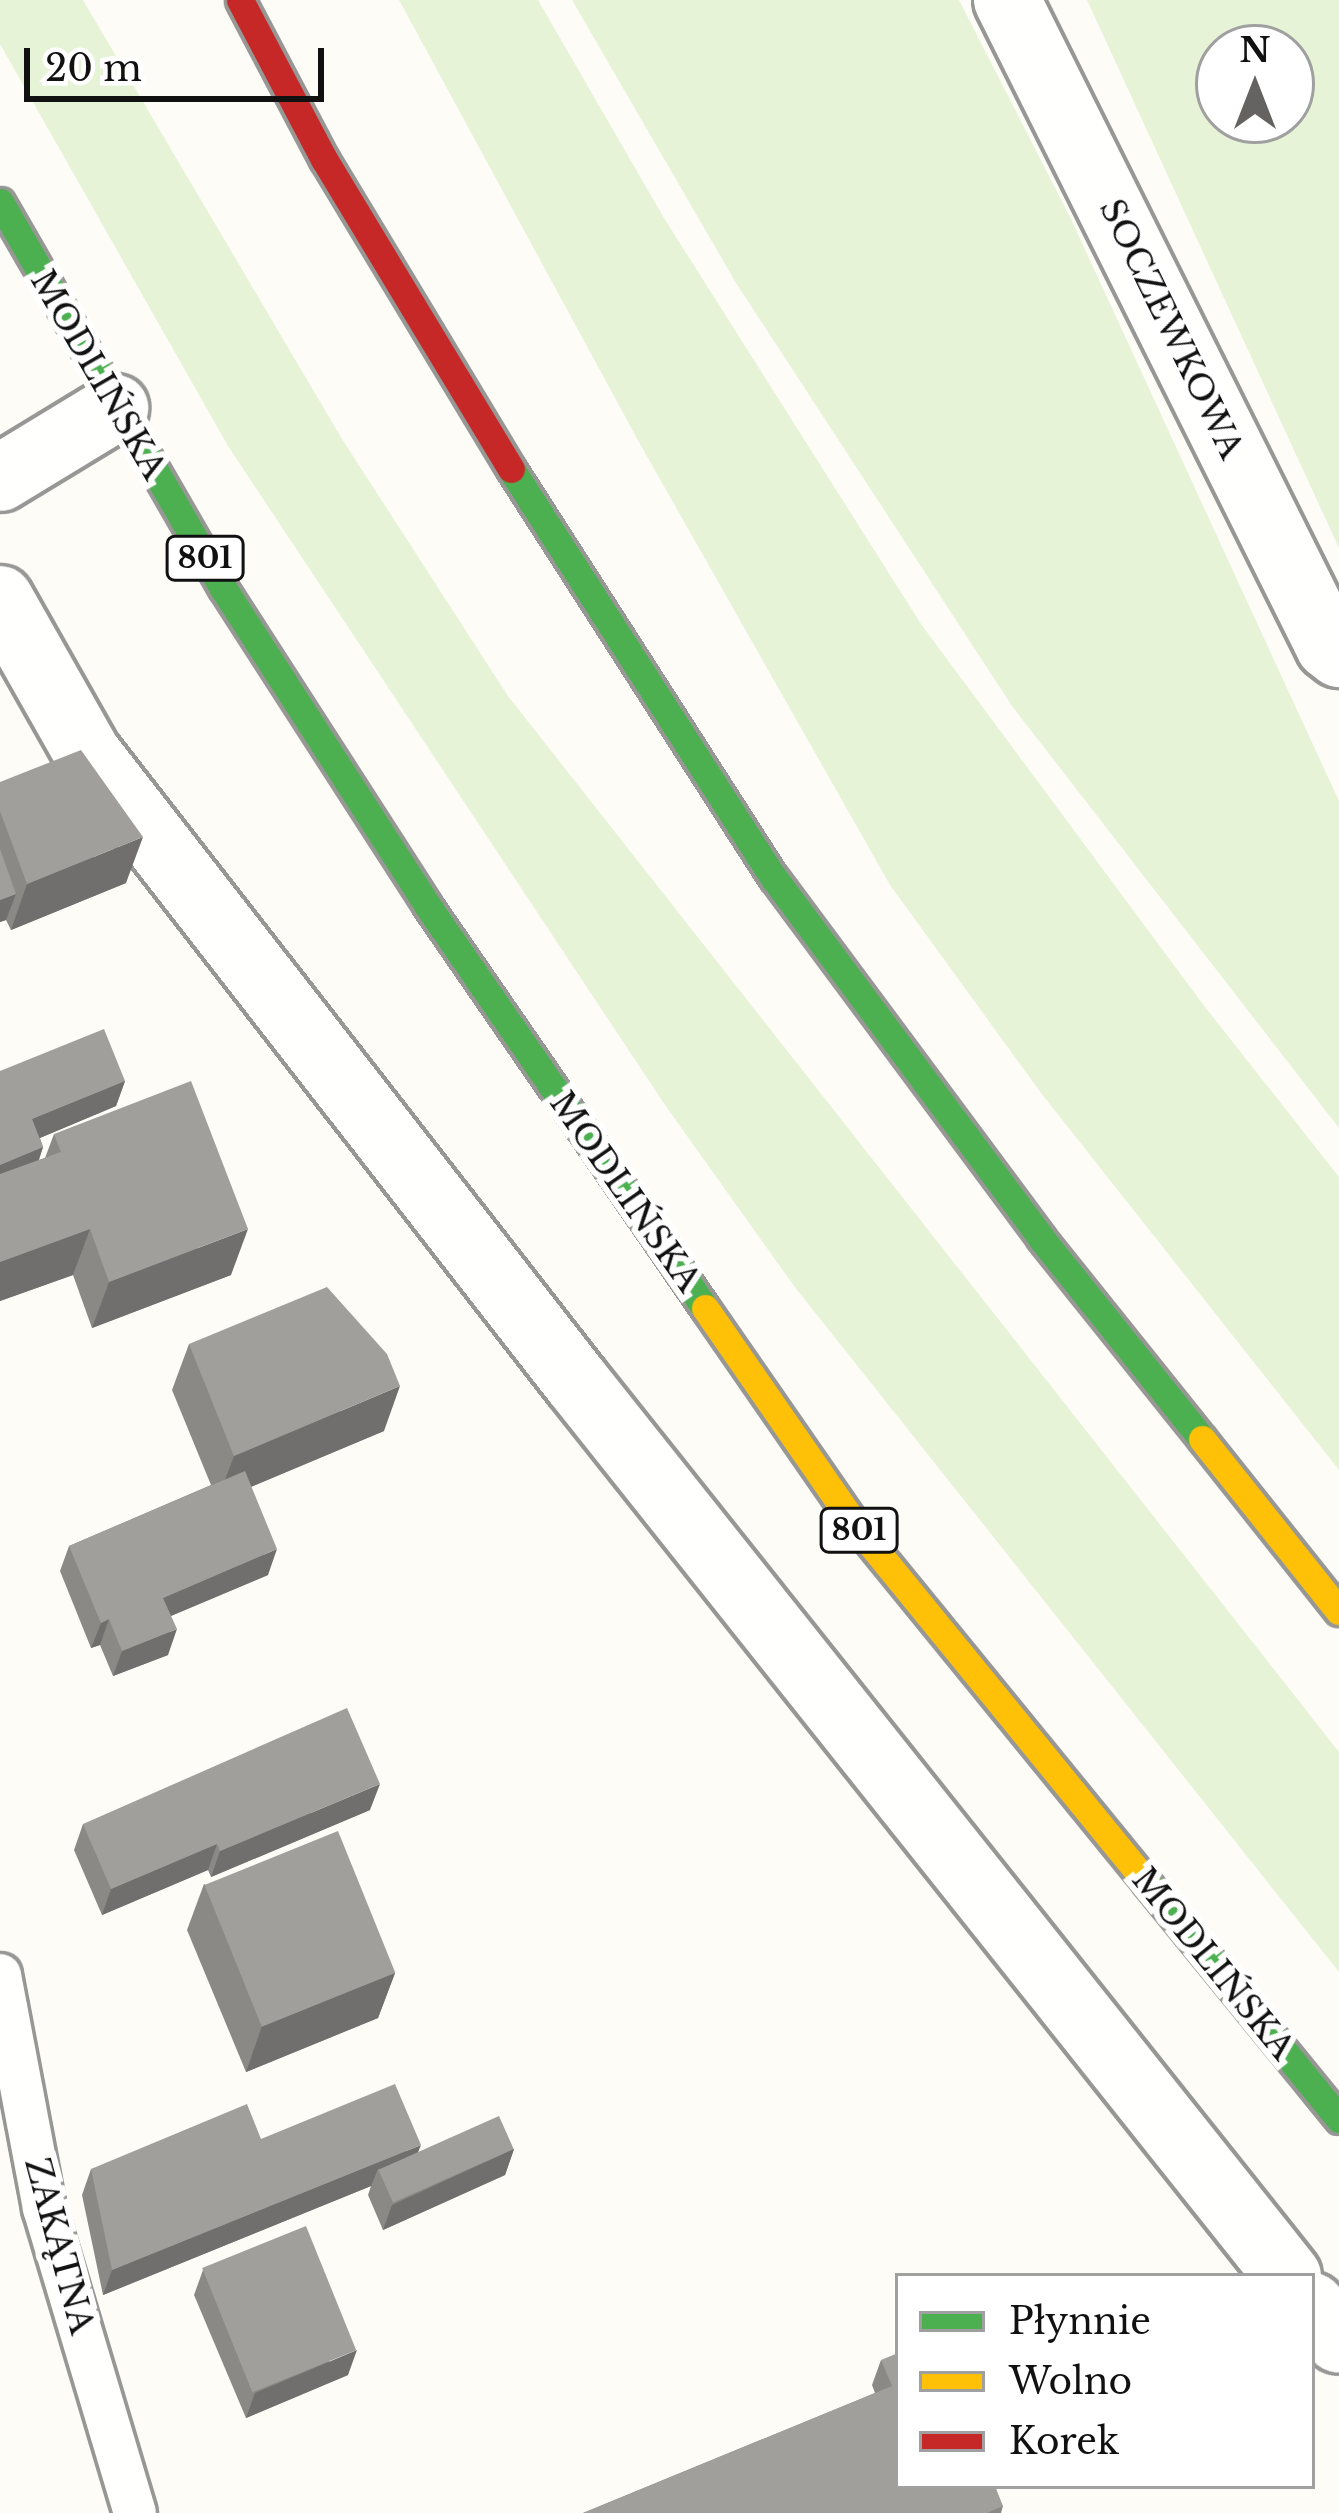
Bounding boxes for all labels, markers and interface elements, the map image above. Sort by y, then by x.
scale bar [30,24,330,98]
north arrow [1195,24,1315,144]
text: N [1239,30,1271,71]
text: 20 m [45,46,142,91]
street label: SOCZEWKOWA [1091,193,1251,465]
street label: MODLIŃSKA [22,263,174,487]
road number: 801 [163,534,247,582]
street label: MODLIŃSKA [541,1084,709,1300]
road number: 801 [817,1506,901,1554]
street label: MODLIŃSKA [1124,1860,1302,2068]
street label: ZAKĄTNA [16,2153,102,2339]
legend [895,2273,1315,2489]
text: Płynnie [1009,2299,1151,2344]
text: Wolno [1009,2359,1132,2404]
text: Korek [1009,2419,1119,2464]

